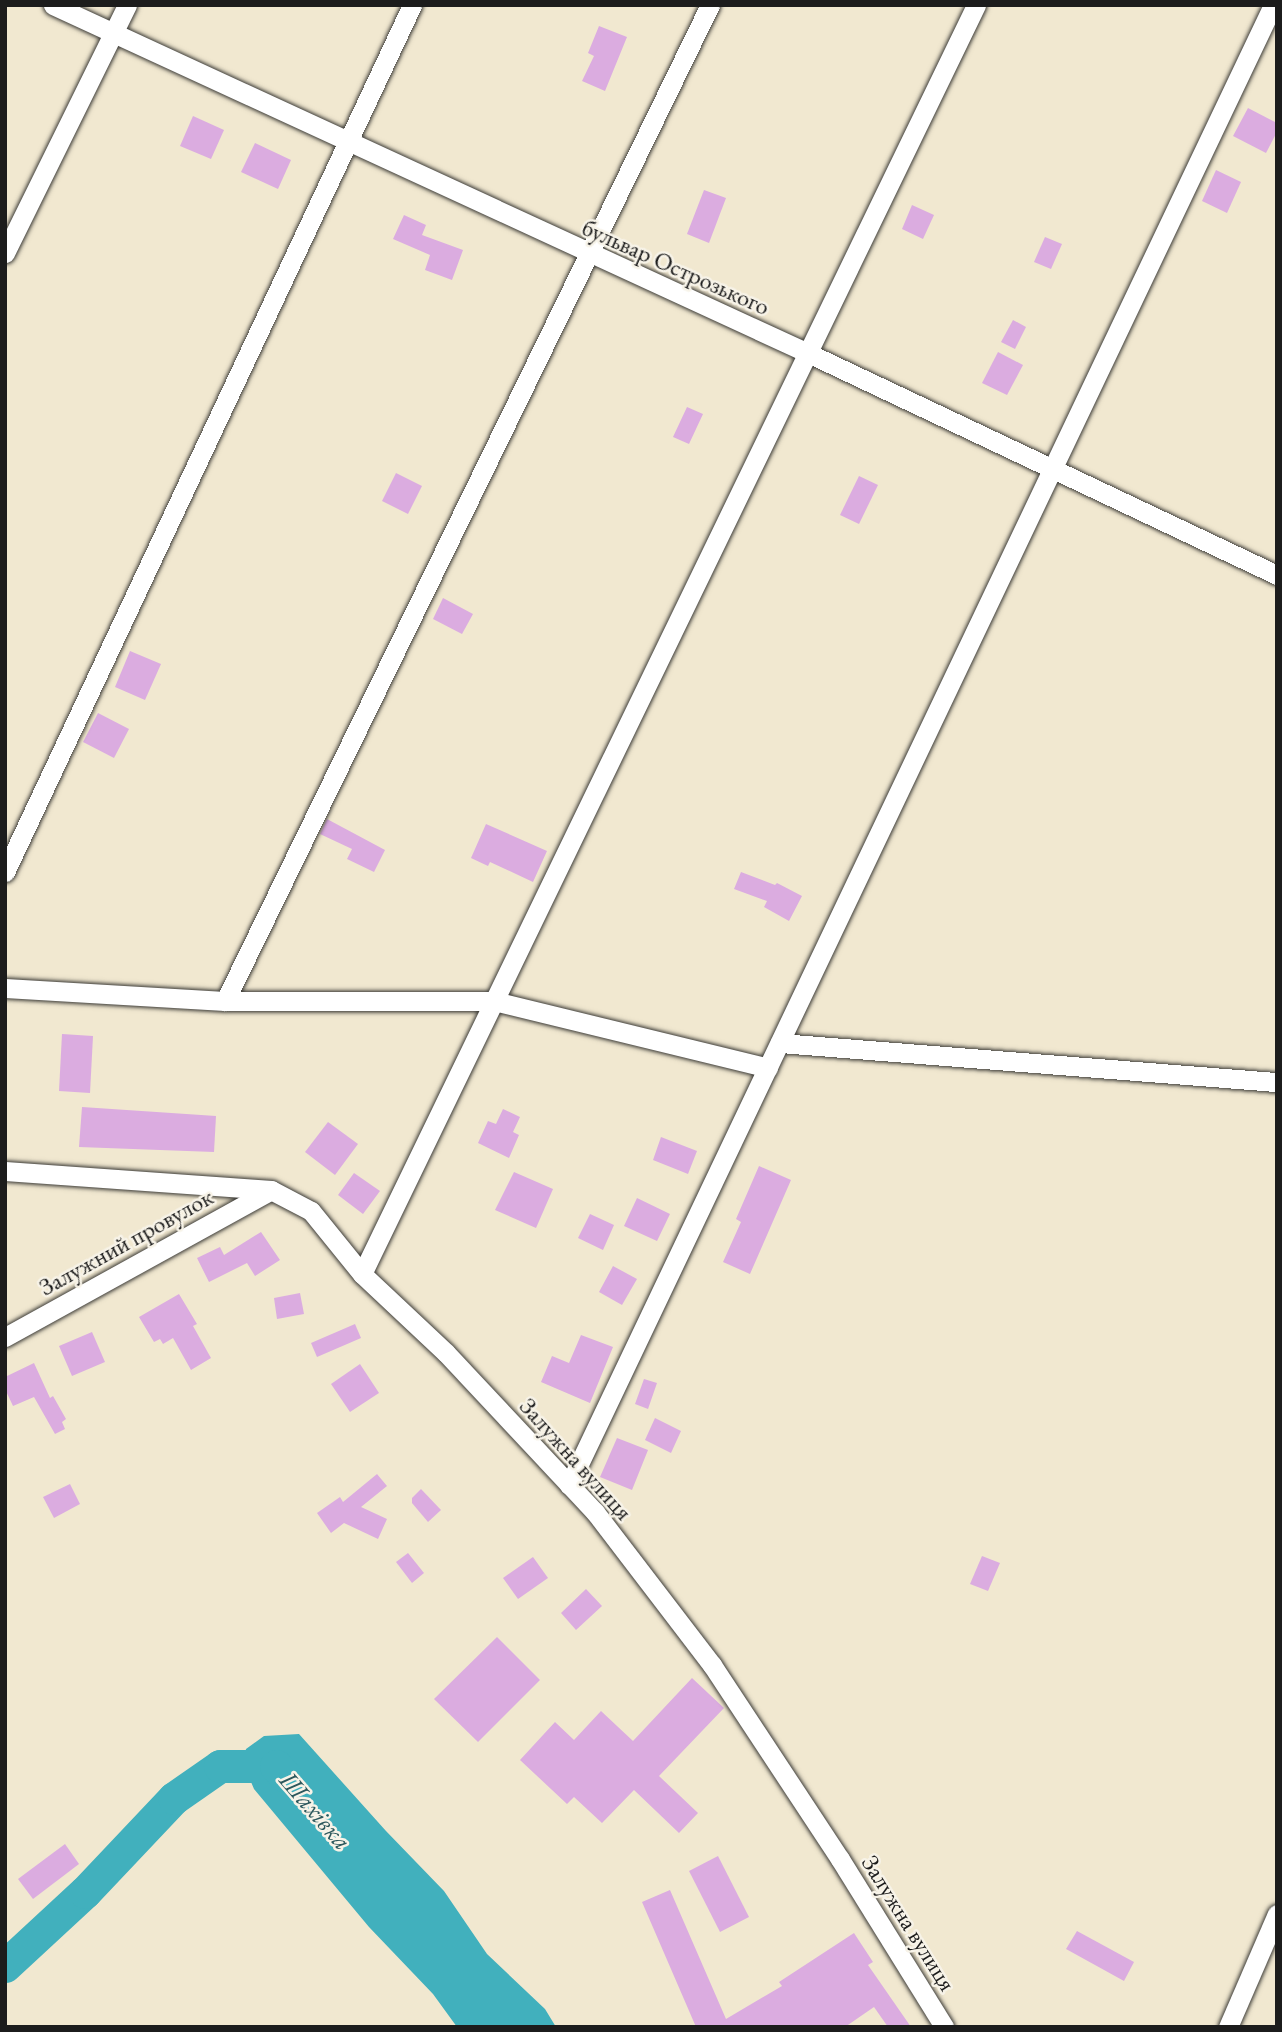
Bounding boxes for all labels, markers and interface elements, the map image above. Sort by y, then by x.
street label: бульвар Острозького [578,213,774,321]
street label: Залужний провулок [34,1182,218,1302]
street label: Залужна вулиця [514,1392,638,1526]
water label: Шахівка [272,1765,358,1857]
street label: Залужна вулиця [856,1850,962,1996]

